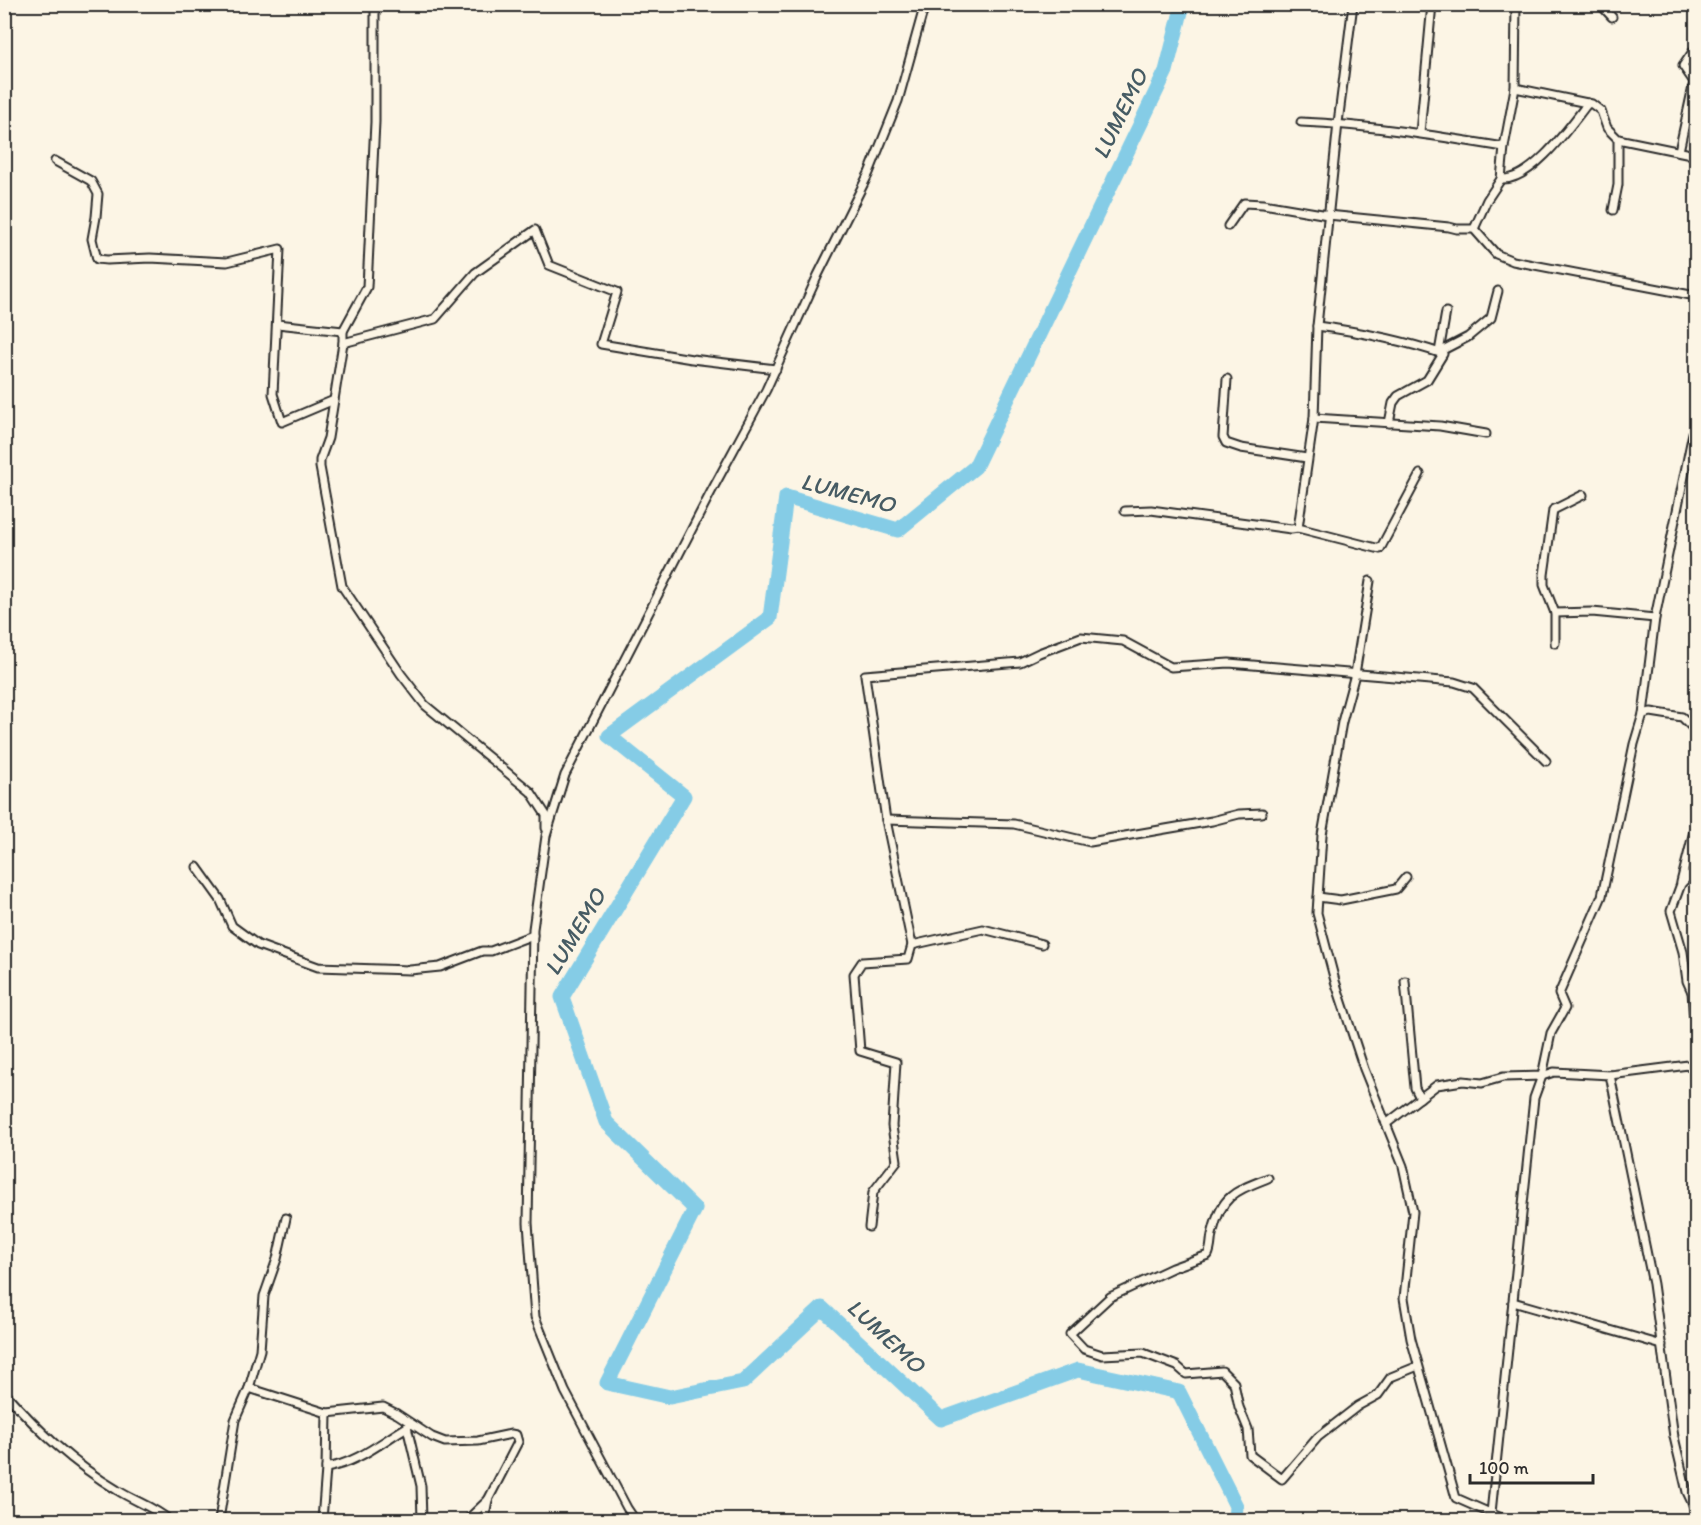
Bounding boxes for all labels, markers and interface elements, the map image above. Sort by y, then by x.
water label: LUMEMO [1085,63,1154,163]
water label: LUMEMO [798,466,900,519]
water label: LUMEMO [537,882,613,980]
water label: LUMEMO [841,1292,933,1380]
scale bar [1470,1447,1593,1485]
text: 100 m [1479,1457,1529,1479]

